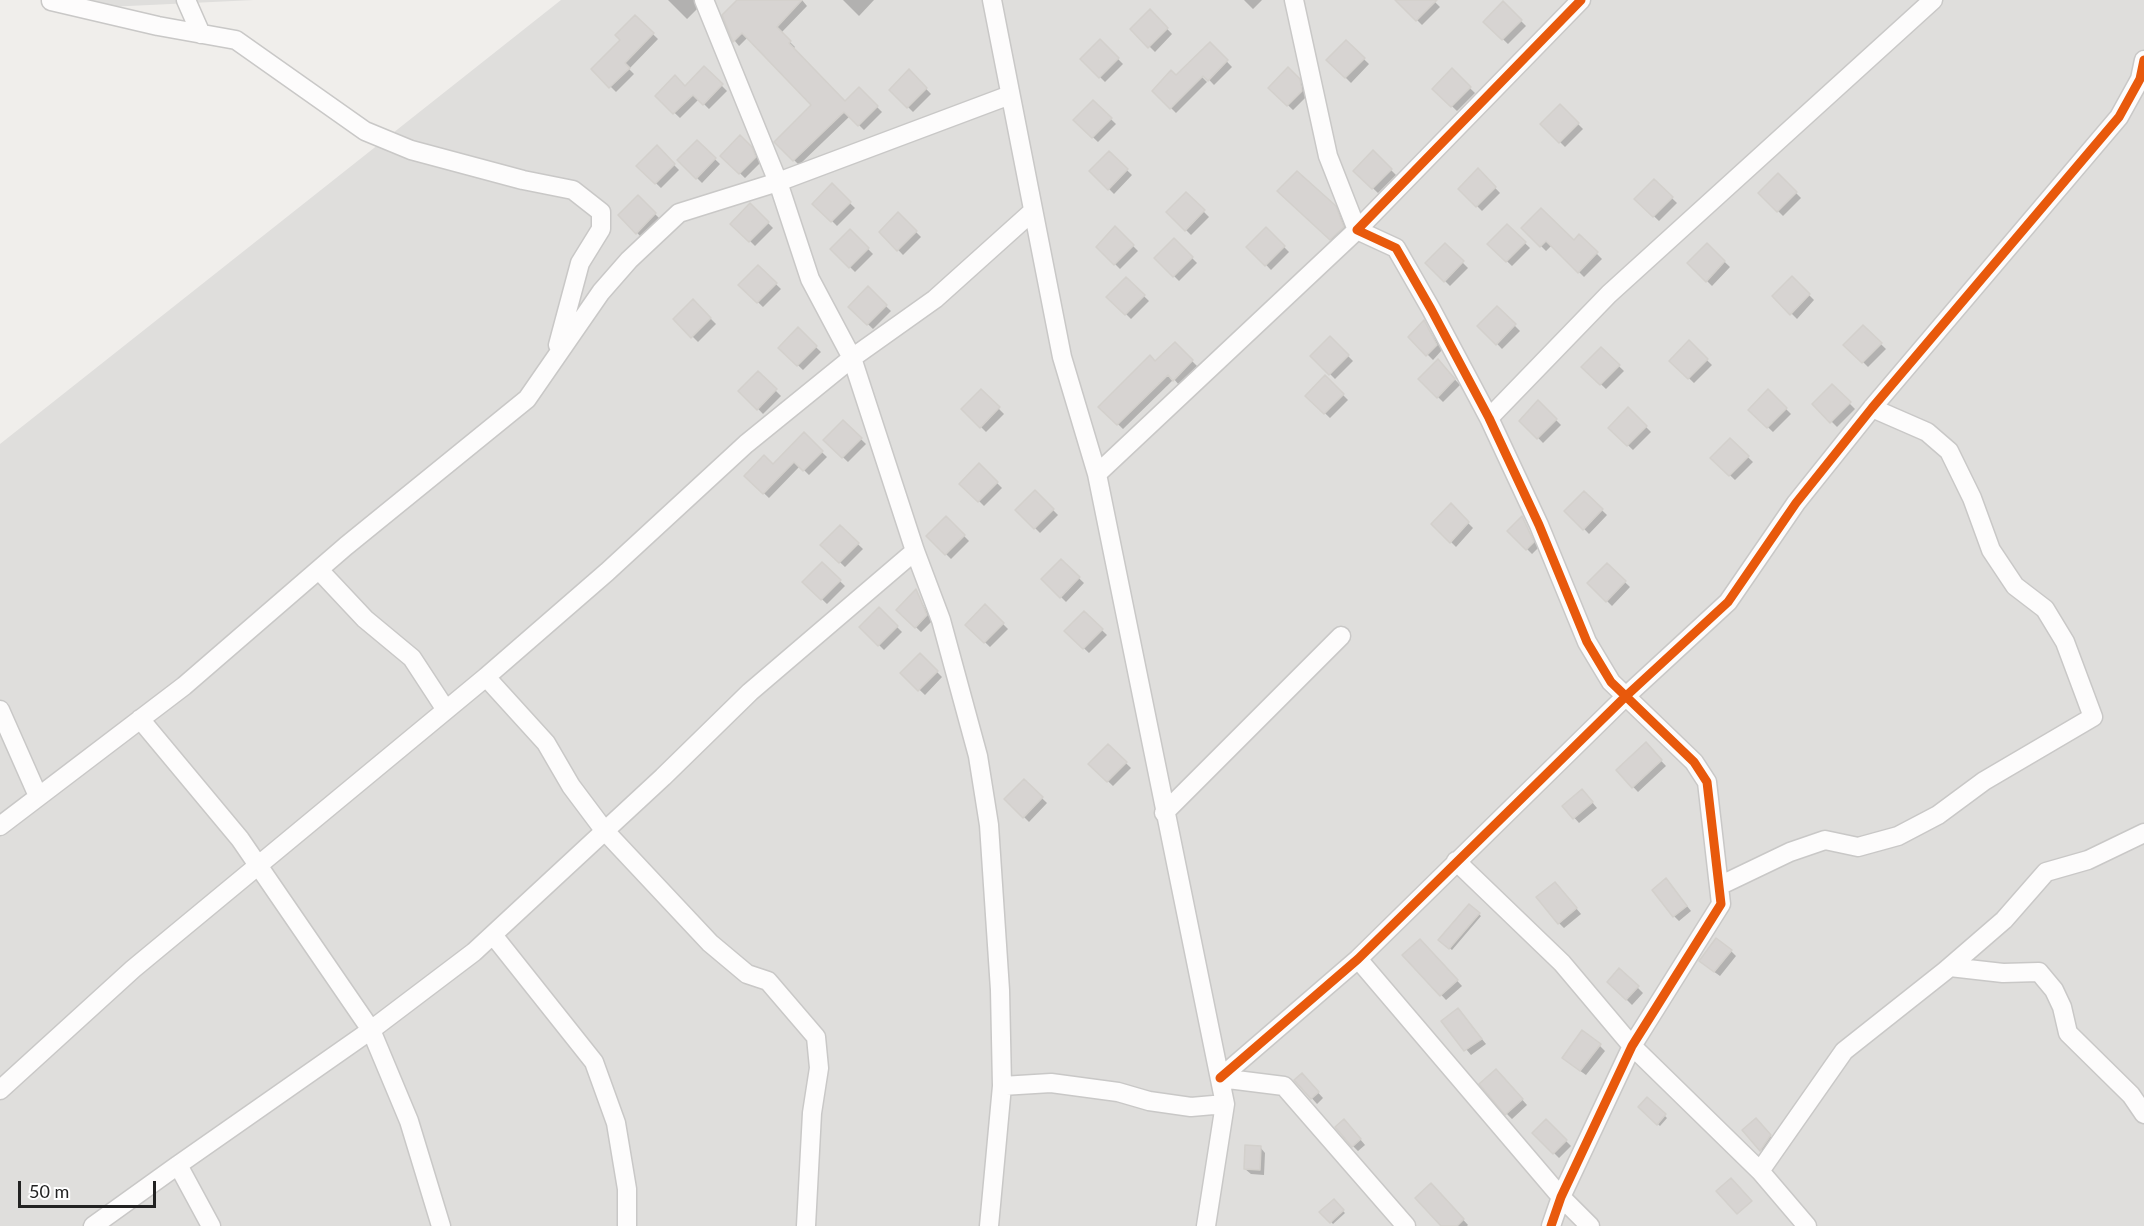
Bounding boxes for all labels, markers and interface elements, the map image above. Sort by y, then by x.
scale bar [21,1169,159,1207]
text: 50 m [29,1180,69,1202]

